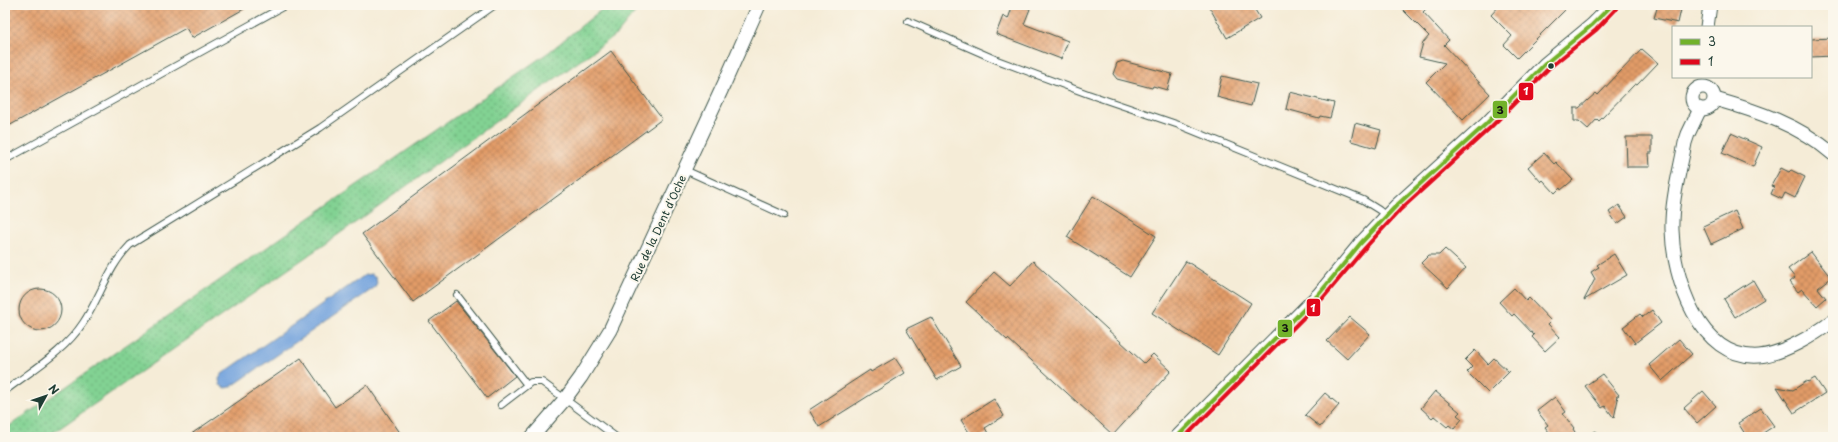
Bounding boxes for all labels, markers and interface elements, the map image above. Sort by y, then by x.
legend [1672,26,1812,78]
text: 3 [1708,32,1716,50]
text: 1 [1708,52,1713,70]
unlabelled marker [1546,61,1556,71]
line badge: 1 [1518,82,1534,101]
text: 1 [1523,82,1529,99]
line badge: 3 [1492,100,1508,119]
text: 3 [1496,101,1504,118]
street label: Rue de la Dent d'Oche [626,172,690,284]
line badge: 1 [1306,298,1321,317]
text: 1 [1310,299,1316,316]
line badge: 3 [1277,319,1293,338]
text: 3 [1281,319,1289,336]
north arrow [26,376,66,416]
text: N [45,380,64,398]

